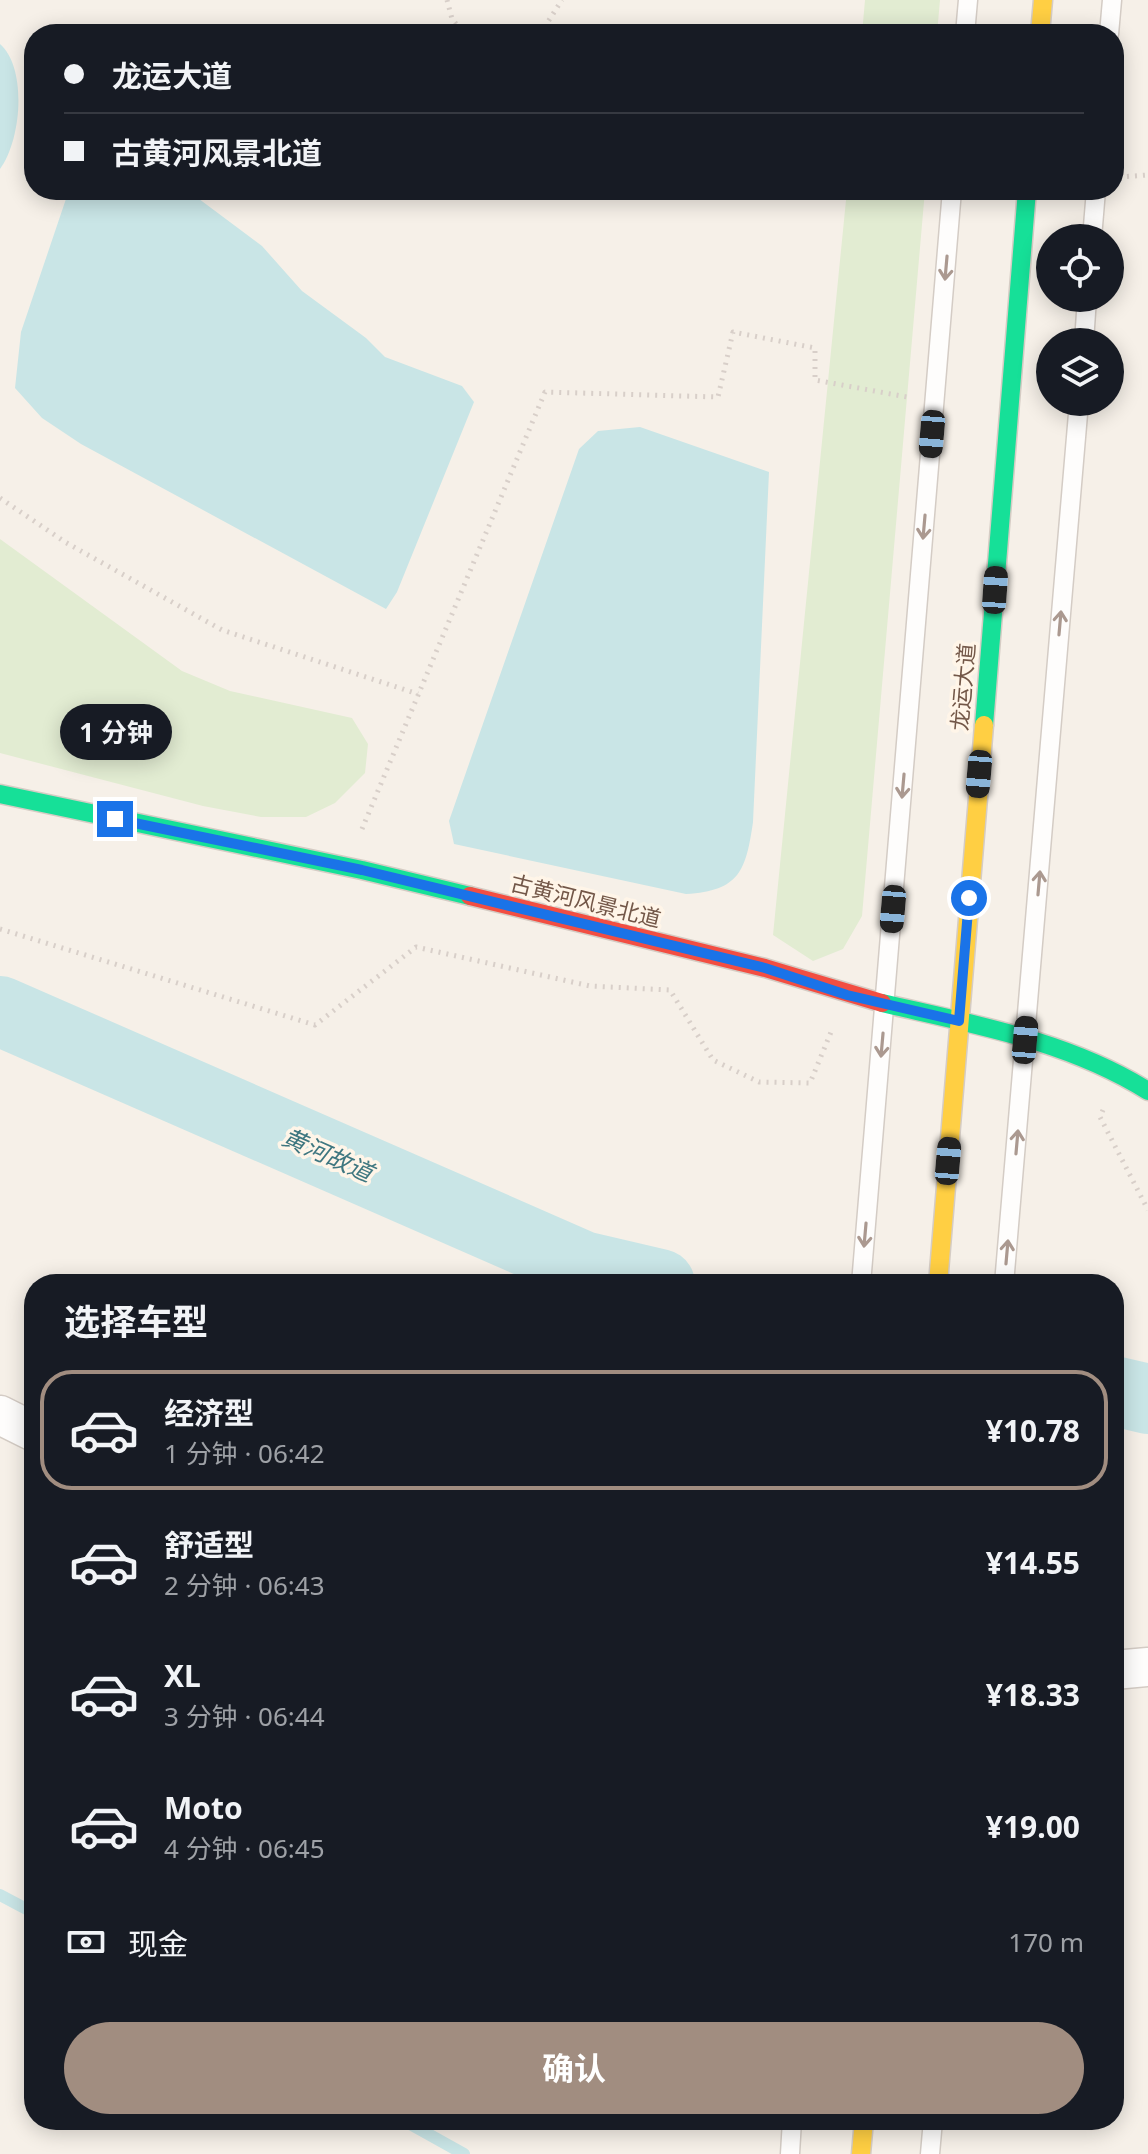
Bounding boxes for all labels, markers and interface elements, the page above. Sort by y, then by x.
text: 龙运大道 [112,55,232,96]
text: 古黄河风景北道 [112,132,322,173]
map controls [1036,224,1124,416]
button: locate [1036,224,1124,312]
one-way arrow [938,254,953,281]
button: layers [1036,328,1124,416]
car [918,409,946,459]
one-way arrow [916,513,931,540]
car [981,565,1009,615]
one-way arrow [1053,610,1068,637]
street label: 龙运大道 [943,642,981,732]
callout: 1 分钟 [59,703,171,759]
text: 1 分钟 [79,714,153,750]
car [965,749,993,799]
one-way arrow [895,772,910,799]
route end [97,801,133,837]
street label: 古黄河风景北道 [508,867,664,933]
one-way arrow [1031,870,1046,897]
route start [951,880,987,916]
car [879,884,907,934]
car [1011,1015,1039,1065]
one-way arrow [874,1031,889,1058]
water label: 黄河故道 [277,1119,381,1190]
one-way arrow [1009,1129,1024,1156]
car [934,1136,962,1186]
one-way arrow [858,1221,873,1248]
one-way arrow [1000,1239,1015,1266]
text: 选择车型 [64,1297,208,1346]
text: 经济型 [164,1392,254,1433]
icon: car [68,1394,140,1466]
text: ¥10.78 [986,1410,1080,1451]
text: 1 分钟 · 06:42 [164,1435,325,1471]
text: 舒适型 [164,1524,254,1565]
icon: car [68,1526,140,1598]
text: ¥14.55 [986,1542,1080,1583]
text: 2 分钟 · 06:43 [164,1567,325,1603]
text: XL [164,1655,201,1696]
icon: car [68,1658,140,1730]
text: ¥18.33 [986,1674,1080,1715]
text: 3 分钟 · 06:44 [164,1698,325,1734]
text: Moto [164,1787,243,1828]
icon: car [68,1790,140,1862]
text: ¥19.00 [986,1806,1080,1847]
text: 4 分钟 · 06:45 [164,1830,325,1866]
icon: cash [64,1920,108,1964]
text: 现金 [128,1923,188,1964]
text: 170 m [1008,1924,1084,1960]
button: 确认 [64,2022,1084,2114]

